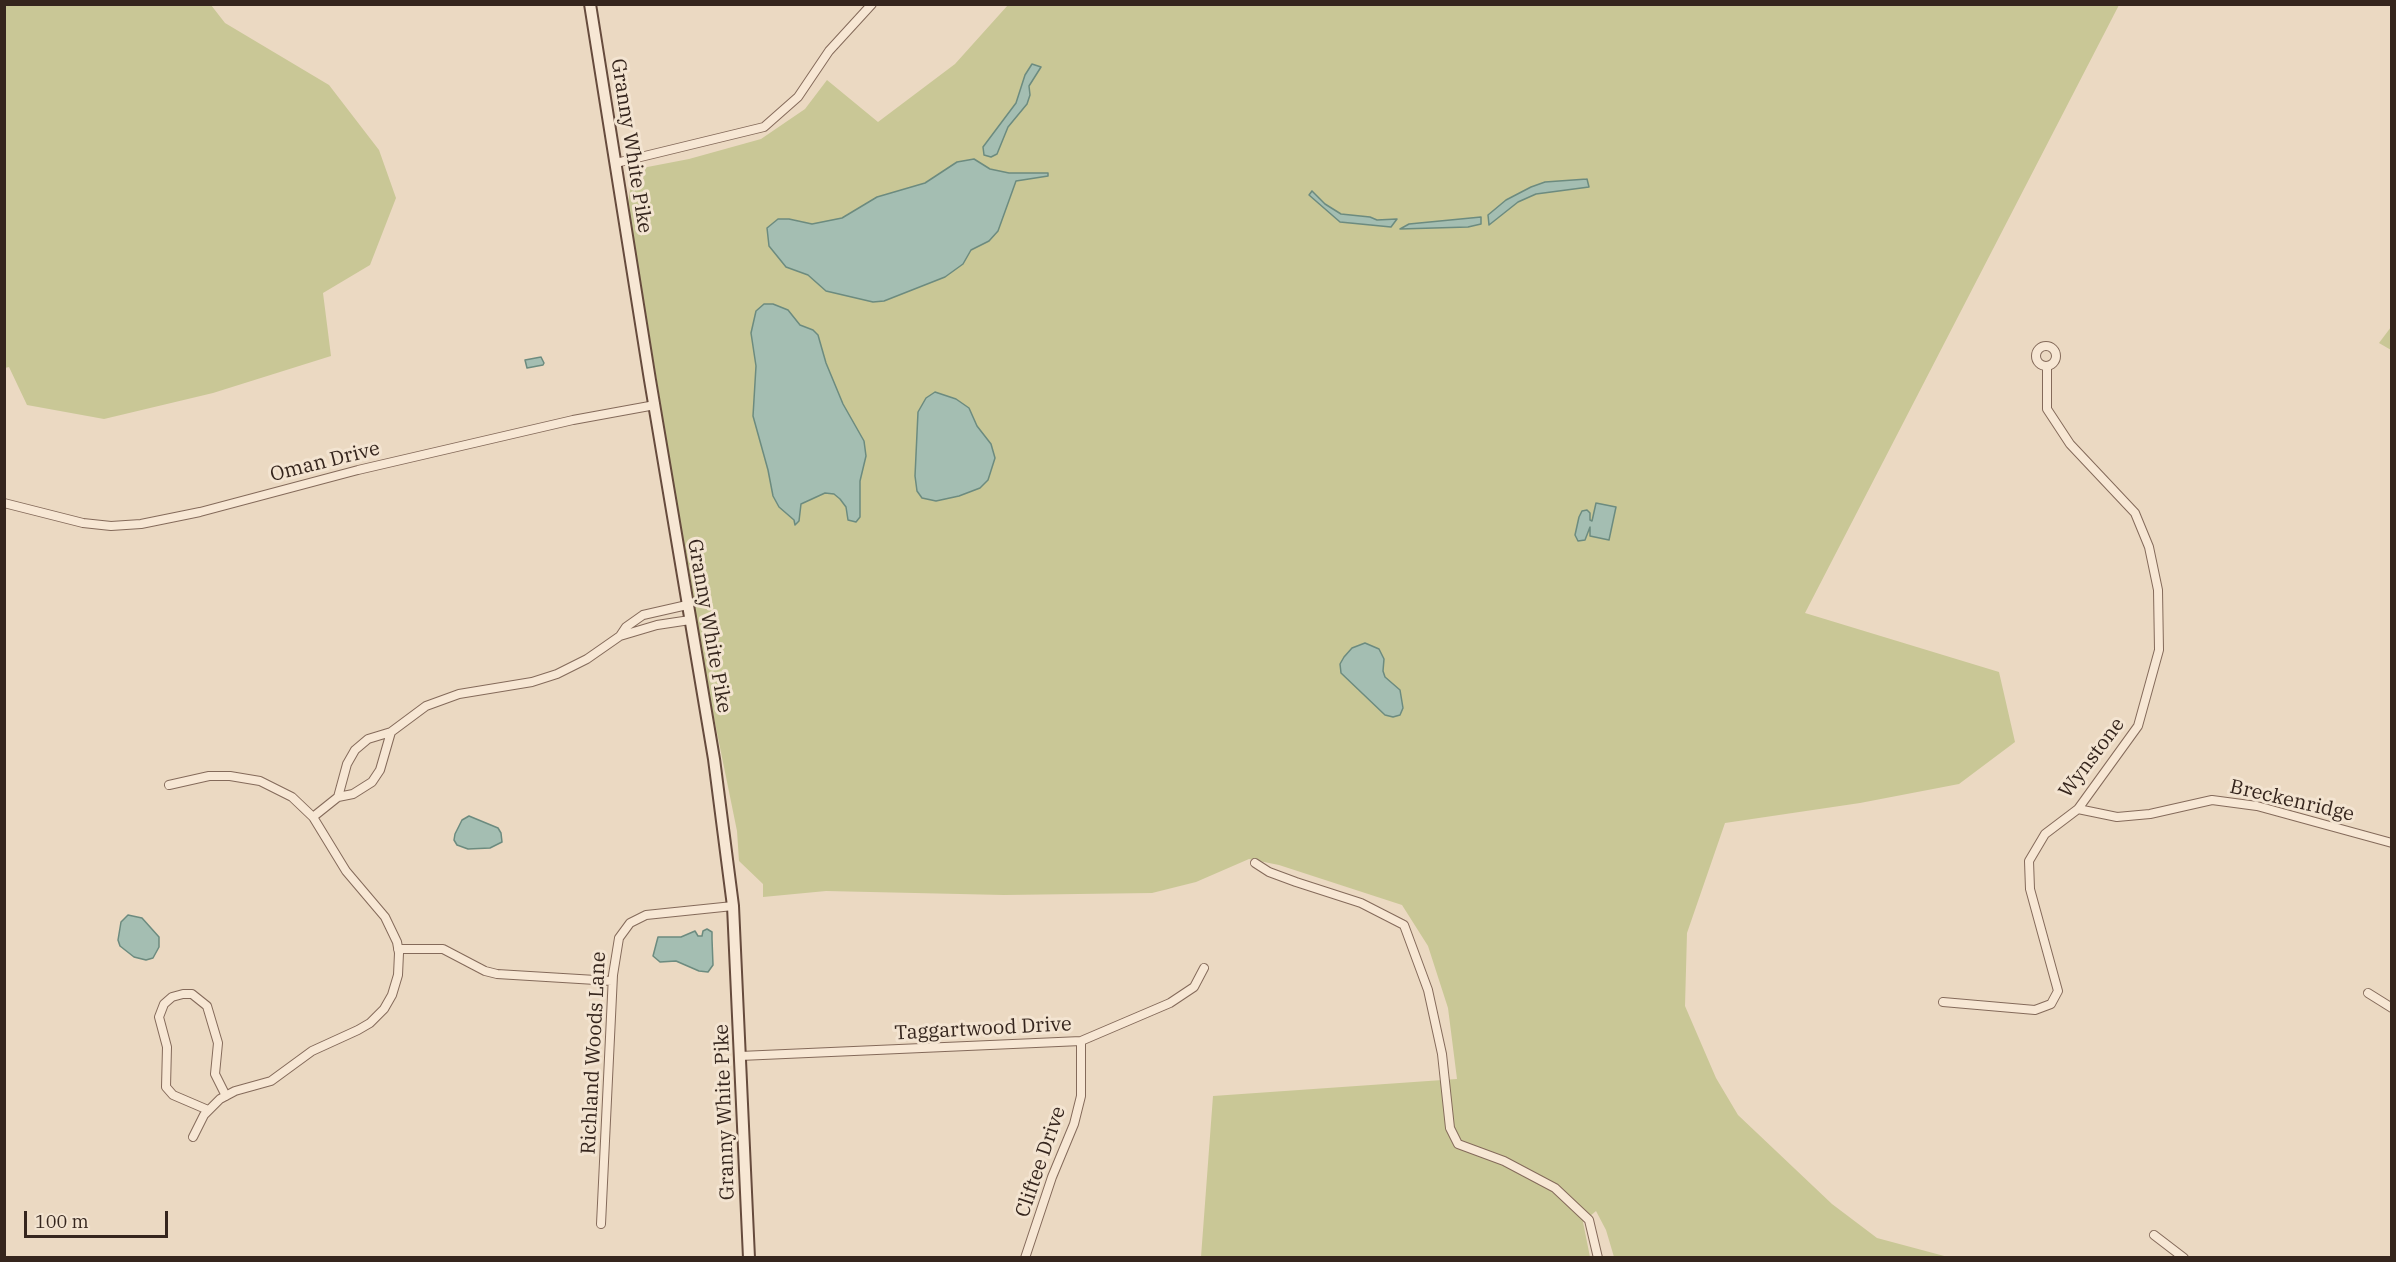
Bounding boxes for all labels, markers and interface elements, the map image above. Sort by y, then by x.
street label: Granny White Pike [605,57,657,235]
street label: Oman Drive [268,437,382,487]
street label: Granny White Pike [682,537,736,715]
street label: Wynstone [2054,713,2130,803]
street label: Breckenridge [2227,775,2357,827]
street label: Richland Woods Lane [577,951,611,1155]
street label: Taggartwood Drive [894,1012,1072,1046]
street label: Granny White Pike [710,1023,740,1201]
street label: Cliftee Drive [1011,1103,1071,1221]
scale bar [27,1199,171,1237]
text: 100 m [35,1210,89,1233]

